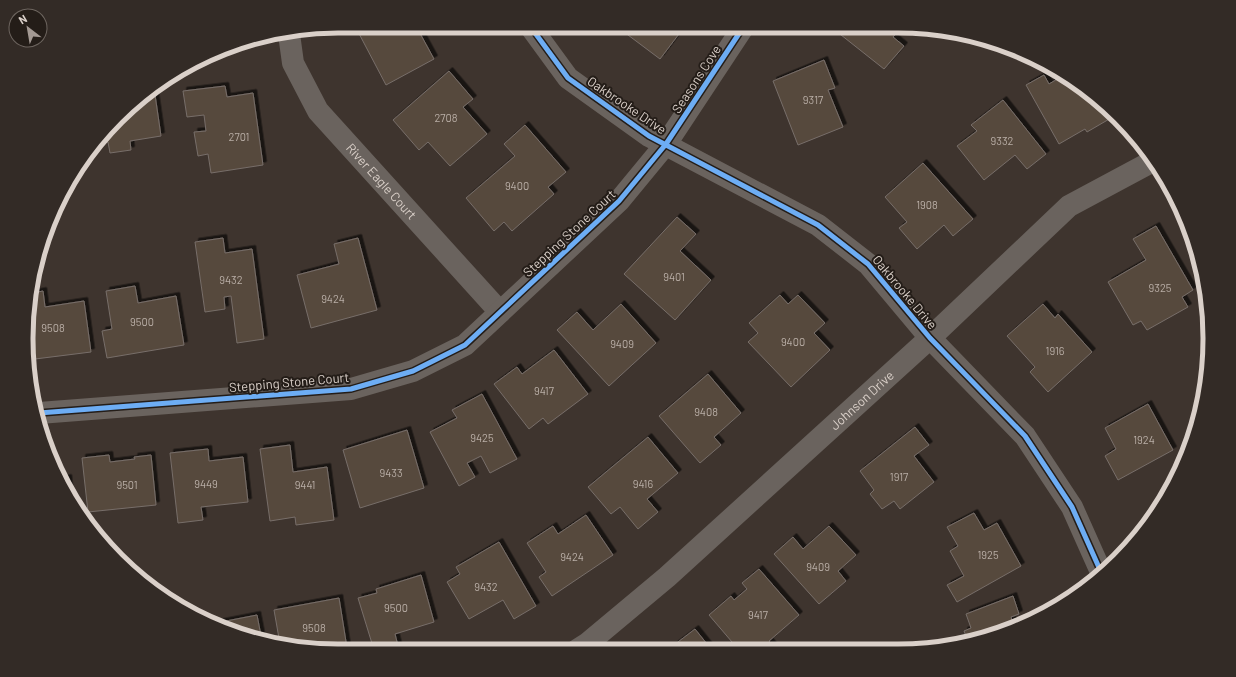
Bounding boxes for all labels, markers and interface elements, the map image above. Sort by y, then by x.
north arrow [8,8,48,48]
text: N [16,12,29,26]
street label: Seasons Cove [668,42,724,116]
street label: Oakbrooke Drive [584,73,670,137]
house number: 9317 [803,93,823,106]
house number: 2708 [434,111,458,124]
house number: 2701 [229,130,249,143]
house number: 9332 [991,134,1014,147]
street label: River Eagle Court [343,140,420,223]
house number: 9400 [505,179,529,192]
street label: Stepping Stone Court [519,186,619,280]
house number: 1908 [916,198,938,211]
street label: Oakbrooke Drive [869,252,941,332]
house number: 9401 [663,270,685,283]
house number: 9432 [219,273,243,286]
house number: 9325 [1149,281,1172,294]
house number: 9424 [321,292,345,305]
house number: 9500 [130,315,154,328]
house number: 9508 [41,321,65,334]
house number: 9400 [781,335,805,348]
house number: 9409 [610,337,634,350]
house number: 1916 [1046,344,1065,357]
street label: Johnson Drive [826,367,897,433]
street label: Stepping Stone Court [228,369,350,395]
house number: 9417 [534,384,554,397]
house number: 9408 [694,405,718,418]
house number: 9425 [470,431,494,444]
house number: 1924 [1133,433,1155,446]
house number: 9433 [379,466,403,479]
house number: 1917 [890,470,908,483]
house number: 9449 [194,477,218,490]
house number: 9416 [633,477,653,490]
house number: 9501 [116,478,138,491]
house number: 9441 [295,478,315,491]
house number: 1925 [977,548,999,561]
house number: 9424 [560,550,584,563]
house number: 9409 [806,560,830,573]
house number: 9432 [474,580,498,593]
house number: 9500 [384,601,408,614]
house number: 9417 [748,608,768,621]
house number: 9508 [302,621,326,634]

